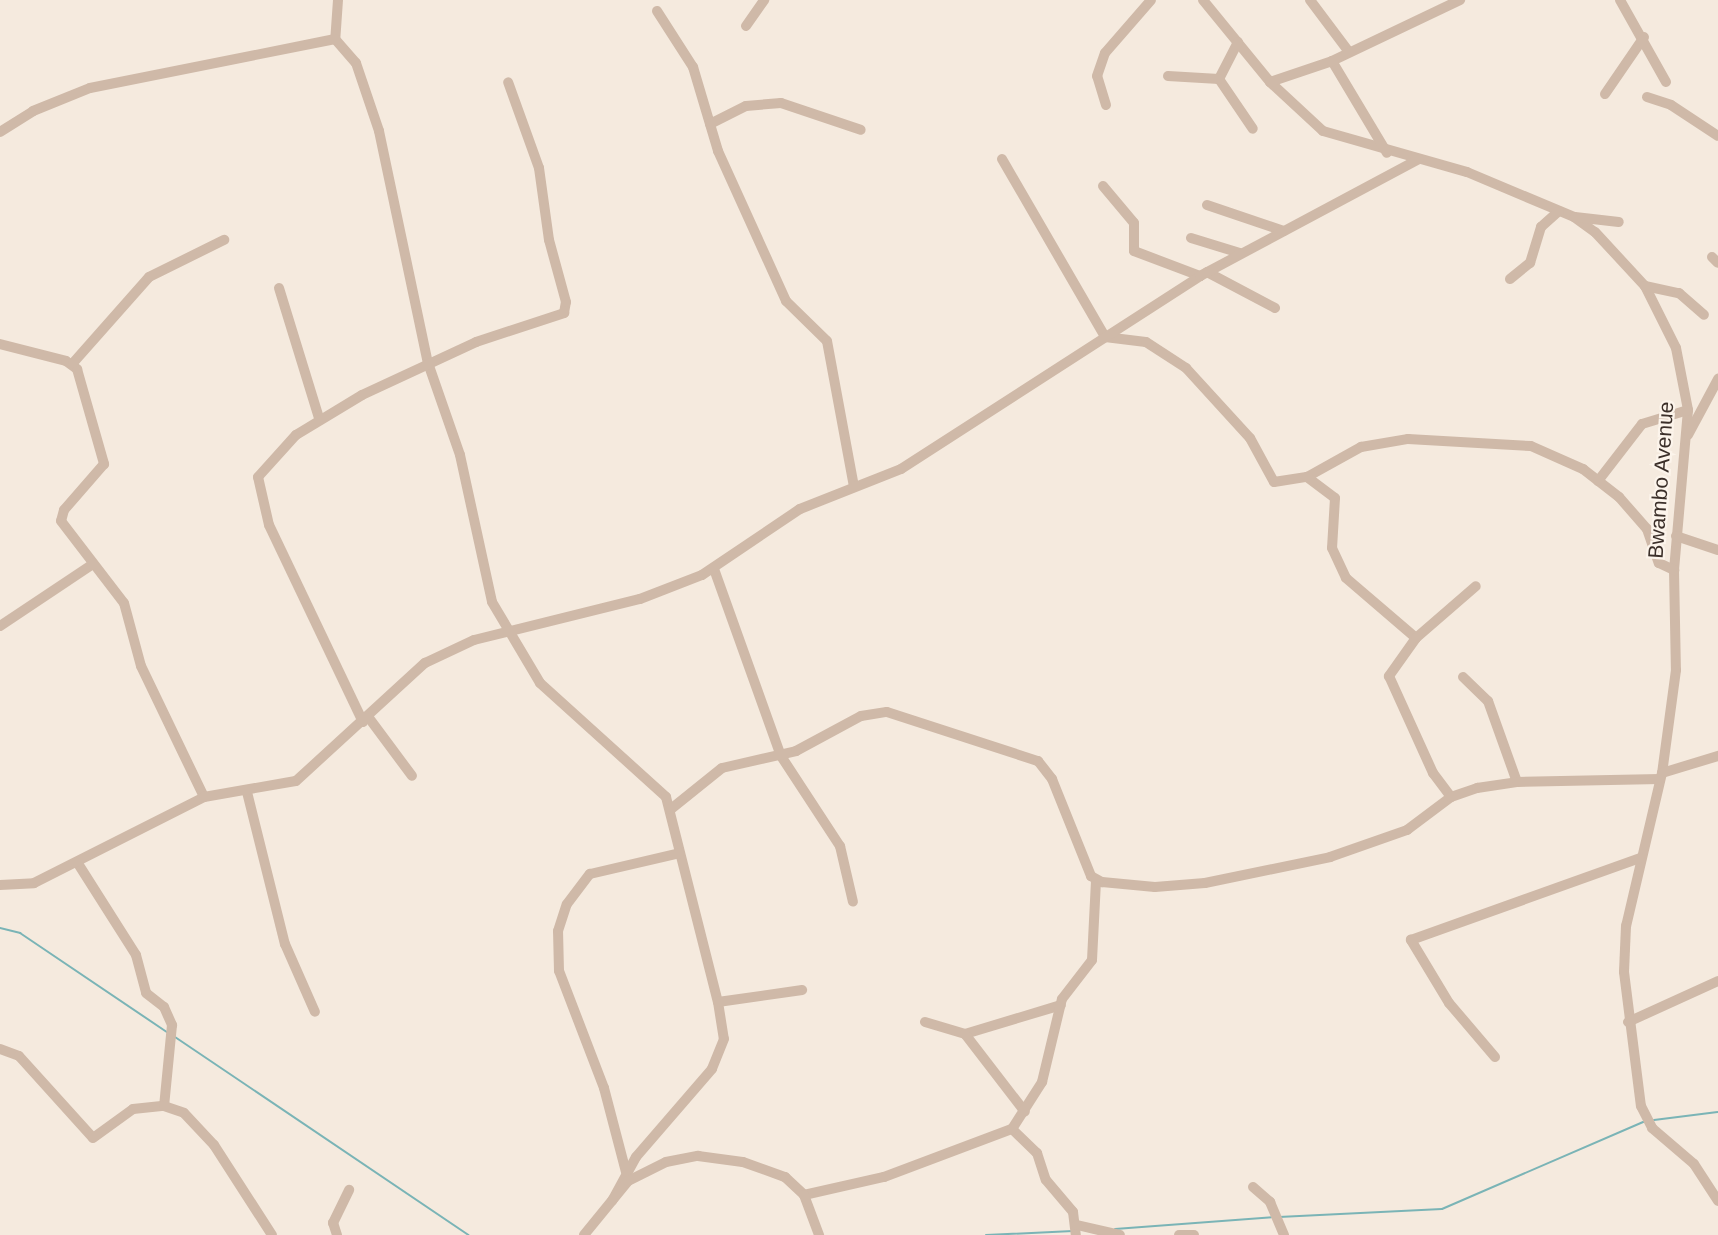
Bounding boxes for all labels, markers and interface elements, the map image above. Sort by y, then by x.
street label: Bwambo Avenue [1643,400,1679,560]

